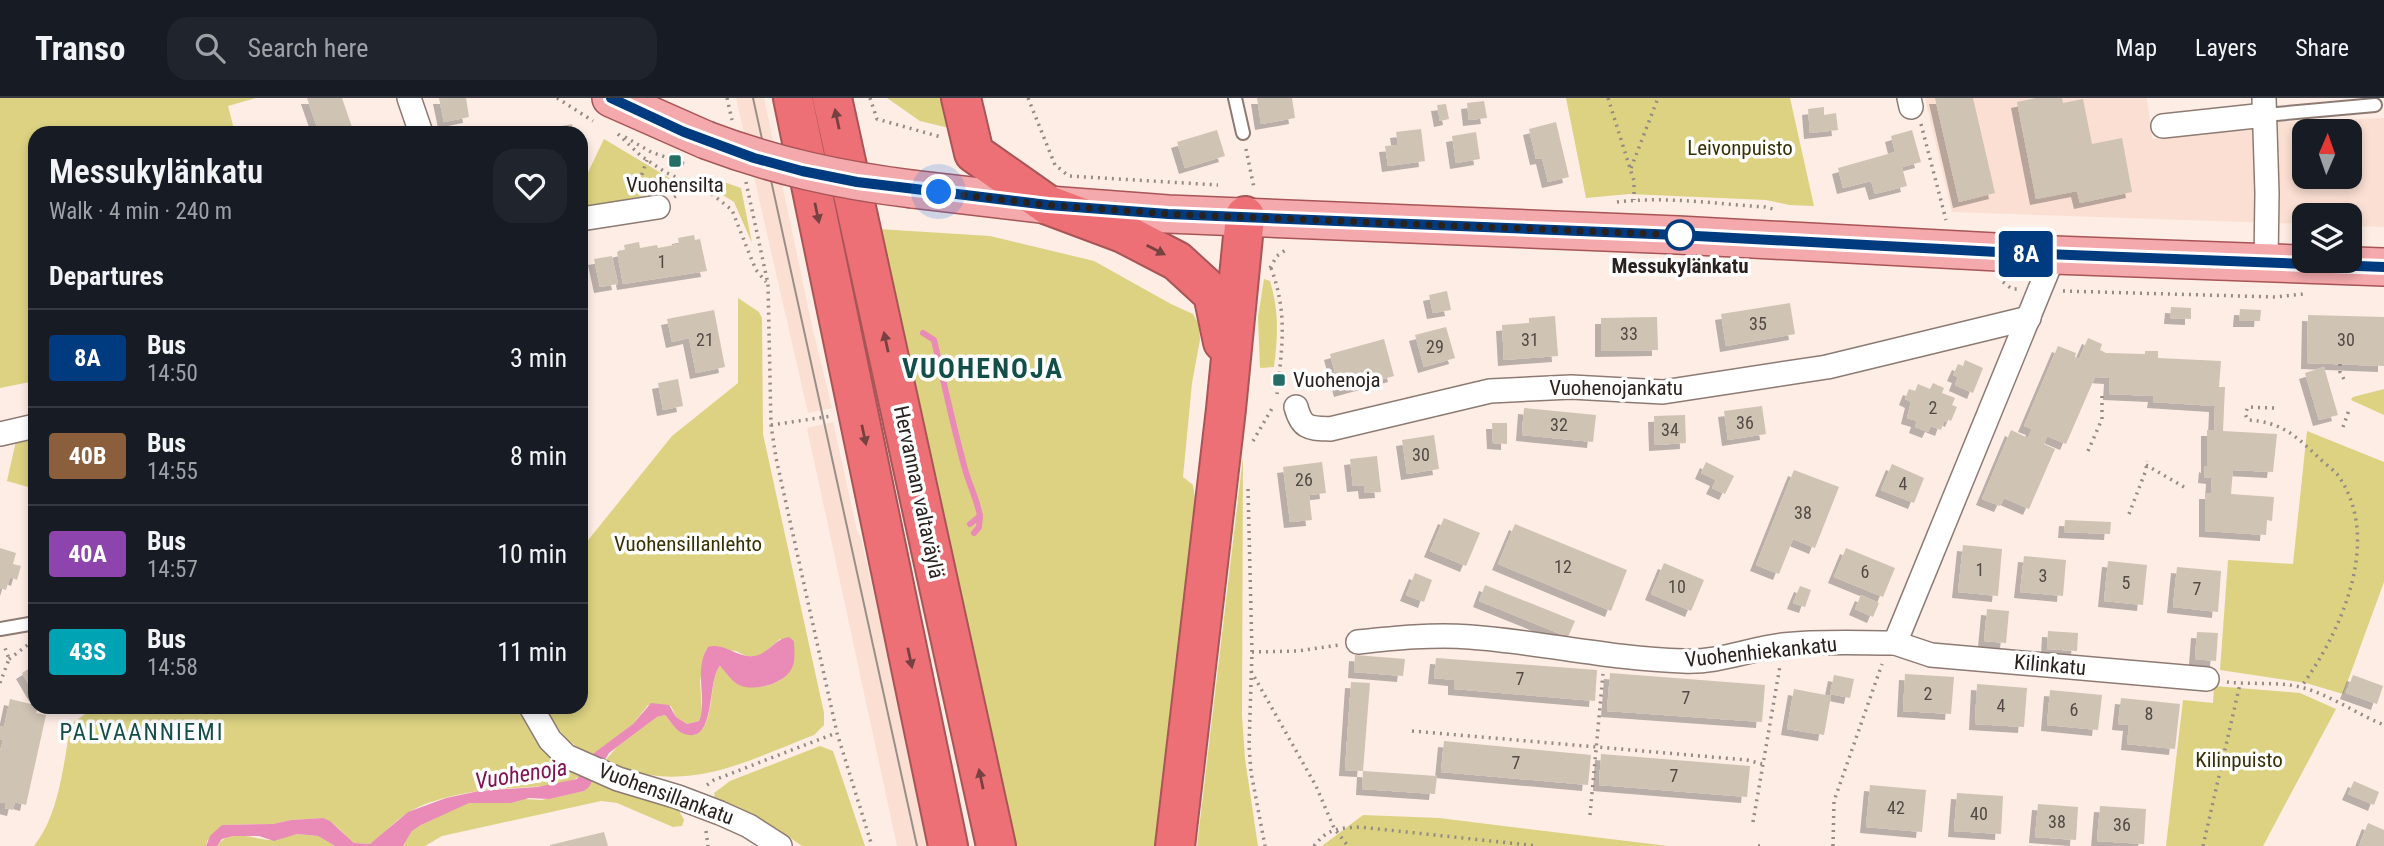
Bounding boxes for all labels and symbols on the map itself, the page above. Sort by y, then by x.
one-way arrow [831,108,842,130]
north arrow [2292,119,2362,189]
park label: Leivonpuisto [1687,136,1793,160]
marker: Vuohensilta [667,153,683,169]
place label: Vuohensilta [626,173,724,197]
your location [921,174,956,209]
one-way arrow [811,202,822,224]
marker: Messukylänkatu [1665,220,1695,250]
line badge: 8A [1994,231,2058,277]
one-way arrow [1146,244,1166,255]
house number: 1 [658,251,666,272]
place label: Messukylänkatu [1612,254,1748,278]
house number: 35 [1749,313,1767,334]
house number: 33 [1620,323,1638,344]
house number: 21 [696,329,714,350]
house number: 31 [1521,329,1539,350]
house number: 30 [2337,329,2355,350]
one-way arrow [880,330,891,352]
house number: 29 [1426,336,1444,357]
district label: VUOHENOJA [902,352,1064,385]
place label: Vuohenoja [1293,368,1381,392]
marker: Vuohenoja [1271,372,1287,388]
street label: Vuohenojankatu [1549,376,1683,400]
house number: 2 [1929,397,1938,418]
street label: Hervannan valtaväylä [889,403,949,581]
house number: 36 [1736,412,1754,433]
house number: 32 [1550,414,1568,435]
house number: 34 [1661,419,1679,440]
one-way arrow [858,424,869,446]
house number: 30 [1412,444,1430,465]
house number: 26 [1295,469,1313,490]
house number: 4 [1899,473,1908,494]
house number: 38 [1794,502,1812,523]
park label: Vuohensillanlehto [614,532,762,556]
house number: 12 [1554,556,1572,577]
house number: 1 [1976,559,1984,580]
house number: 6 [1861,561,1869,582]
house number: 3 [2039,565,2047,586]
house number: 5 [2122,572,2131,593]
house number: 10 [1668,576,1686,597]
house number: 7 [2193,578,2202,599]
street label: Vuohenhiekankatu [1684,632,1838,672]
one-way arrow [904,647,915,669]
street label: Kilinkatu [2013,650,2087,680]
house number: 7 [1516,668,1525,689]
house number: 2 [1924,683,1933,704]
house number: 7 [1682,687,1691,708]
house number: 4 [1997,695,2006,716]
house number: 6 [2070,699,2078,720]
house number: 8 [2145,703,2153,724]
district label: PALVAANNIEMI [60,719,224,746]
park label: Kilinpuisto [2195,748,2283,772]
house number: 7 [1512,752,1521,773]
water label: Vuohenoja [473,754,569,795]
street label: Vuohensillankatu [595,758,737,830]
house number: 7 [1670,765,1679,786]
one-way arrow [976,768,987,790]
house number: 42 [1887,797,1905,818]
house number: 40 [1970,803,1988,824]
house number: 38 [2048,811,2066,832]
house number: 36 [2113,814,2131,835]

